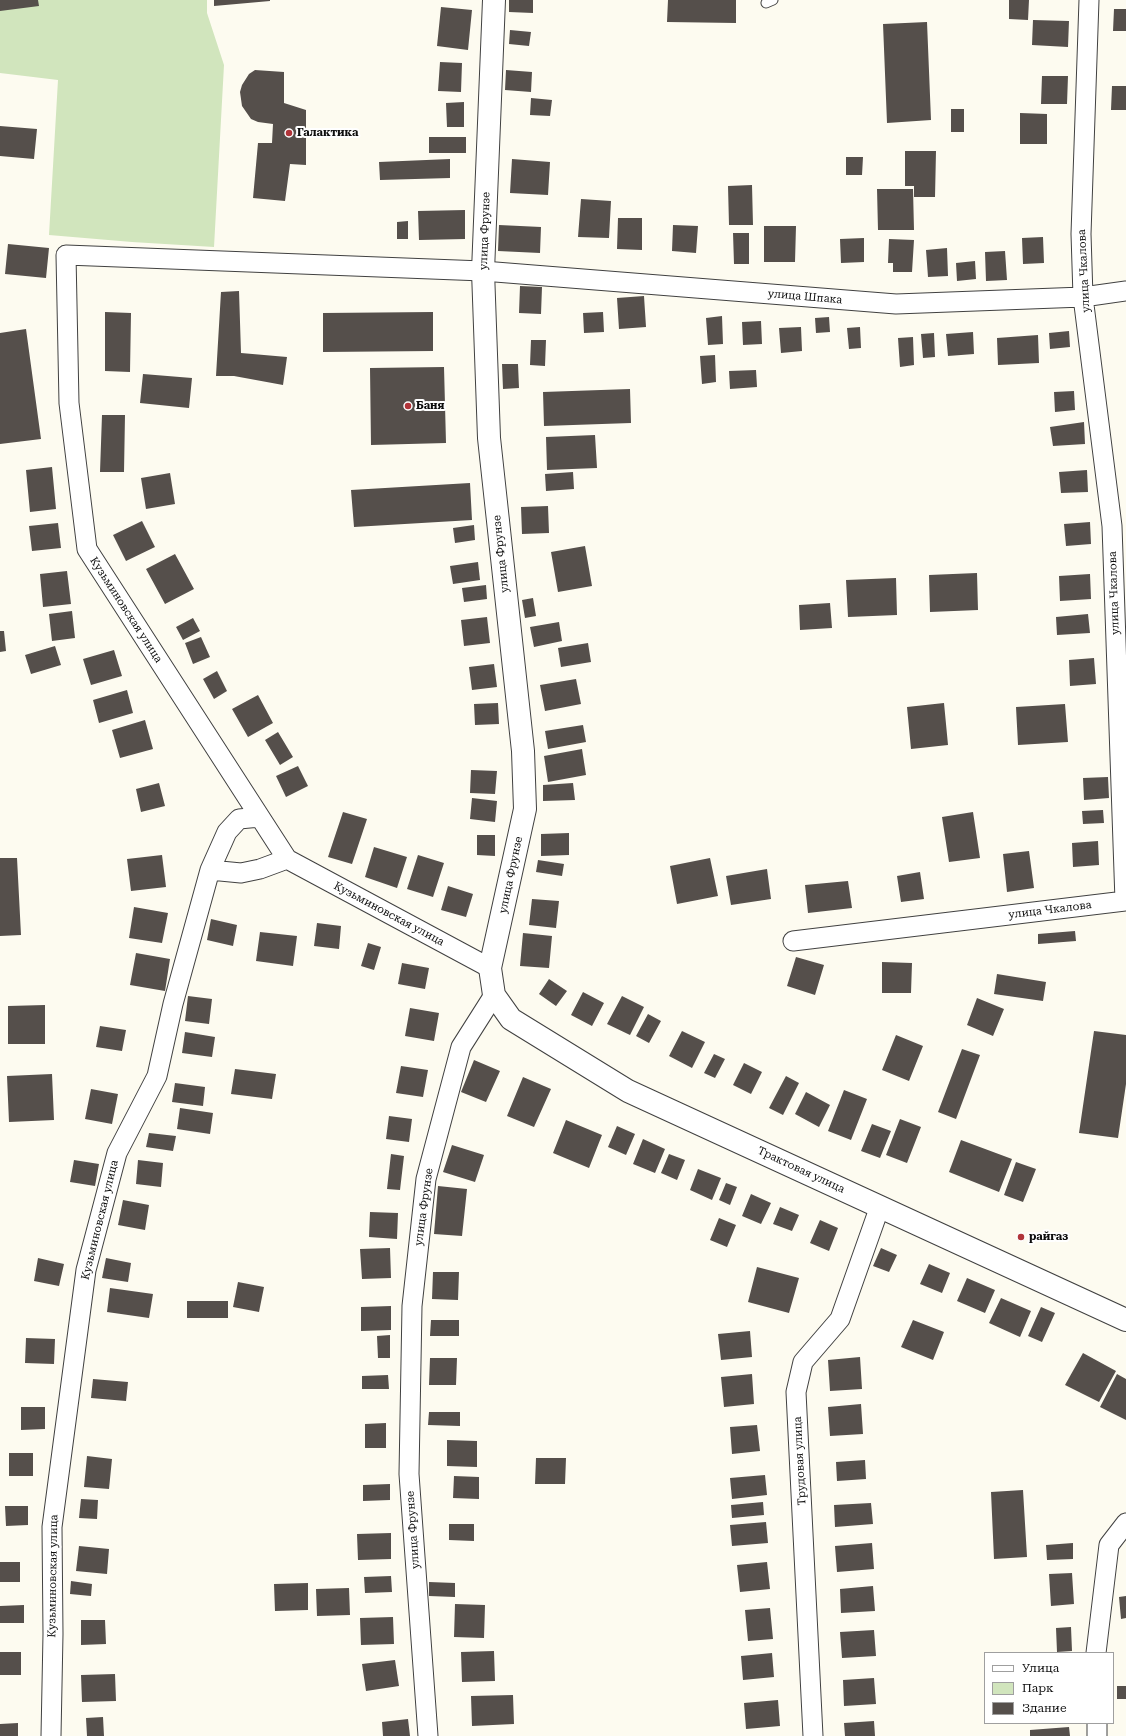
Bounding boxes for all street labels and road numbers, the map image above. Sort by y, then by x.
street label: улица Фрунзе [477,192,493,270]
street label: улица Чкалова [1075,229,1093,313]
street label: улица Шпака [767,287,843,307]
street label: улица Фрунзе [490,514,512,594]
street label: улица Чкалова [1106,551,1122,635]
street label: Кузьминовская улица [87,555,165,665]
street label: улица Фрунзе [496,835,526,915]
street label: Кузьминовская улица [332,879,446,949]
street label: улица Чкалова [1008,898,1092,922]
street label: Трактовая улица [755,1144,847,1196]
street label: Кузьминовская улица [79,1159,121,1281]
street label: улица Фрунзе [412,1167,436,1247]
street label: Трудовая улица [791,1416,809,1506]
street label: улица Фрунзе [404,1490,422,1570]
street label: Кузьминовская улица [45,1514,61,1638]

